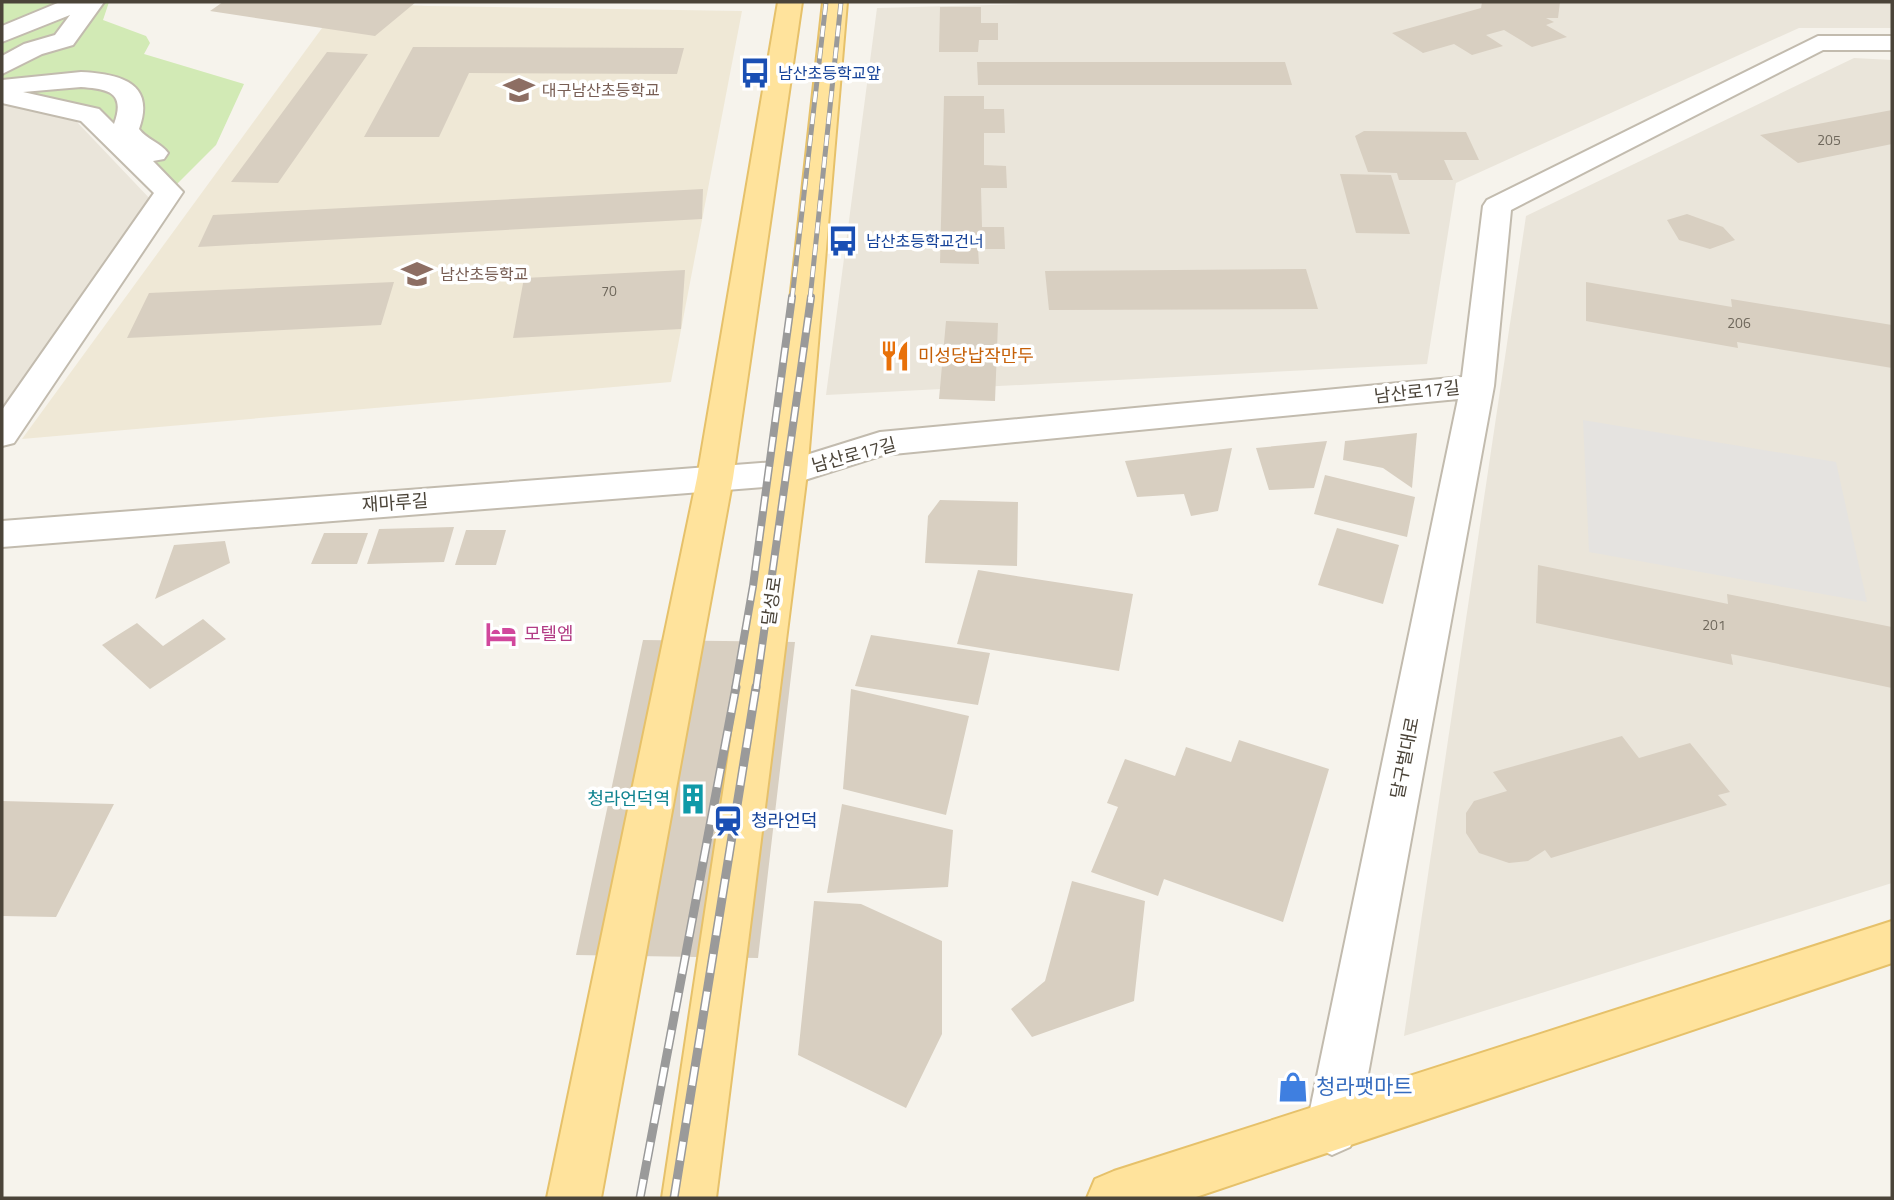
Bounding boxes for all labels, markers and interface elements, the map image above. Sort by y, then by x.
bus stop icon: 남산초등학교앞 [738,56,772,90]
place label: 남산초등학교앞 [778,61,881,85]
school or university icon: 대구남산초등학교 [502,73,536,107]
place label: 대구남산초등학교 [542,78,660,102]
house number: 205 [1817,129,1841,150]
bus stop icon: 남산초등학교건너 [826,224,860,258]
place label: 남산초등학교건너 [866,229,984,253]
school or university icon: 남산초등학교 [400,257,434,291]
place label: 남산초등학교 [440,262,528,286]
house number: 70 [601,280,617,301]
house number: 206 [1727,312,1751,333]
restaurant icon: 미성당납작만두 [878,339,912,373]
place label: 미성당납작만두 [918,342,1034,369]
street label: 남산로17길 [1373,374,1461,409]
street label: 남산로17길 [809,430,899,479]
street label: 재마루길 [361,487,429,518]
street label: 달성로 [755,574,788,627]
house number: 201 [1702,614,1726,635]
hotel icon: 모텔엠 [484,617,518,651]
place label: 모텔엠 [524,620,574,647]
street label: 달구벌대로 [1383,715,1426,801]
building icon: 청라언덕역 [676,782,710,816]
place label: 청라언덕역 [587,785,670,812]
station icon: 청라언덕 [711,804,745,838]
place label: 청라언덕 [751,807,817,834]
shop icon: 청라팻마트 [1276,1070,1310,1104]
place label: 청라팻마트 [1316,1070,1413,1102]

